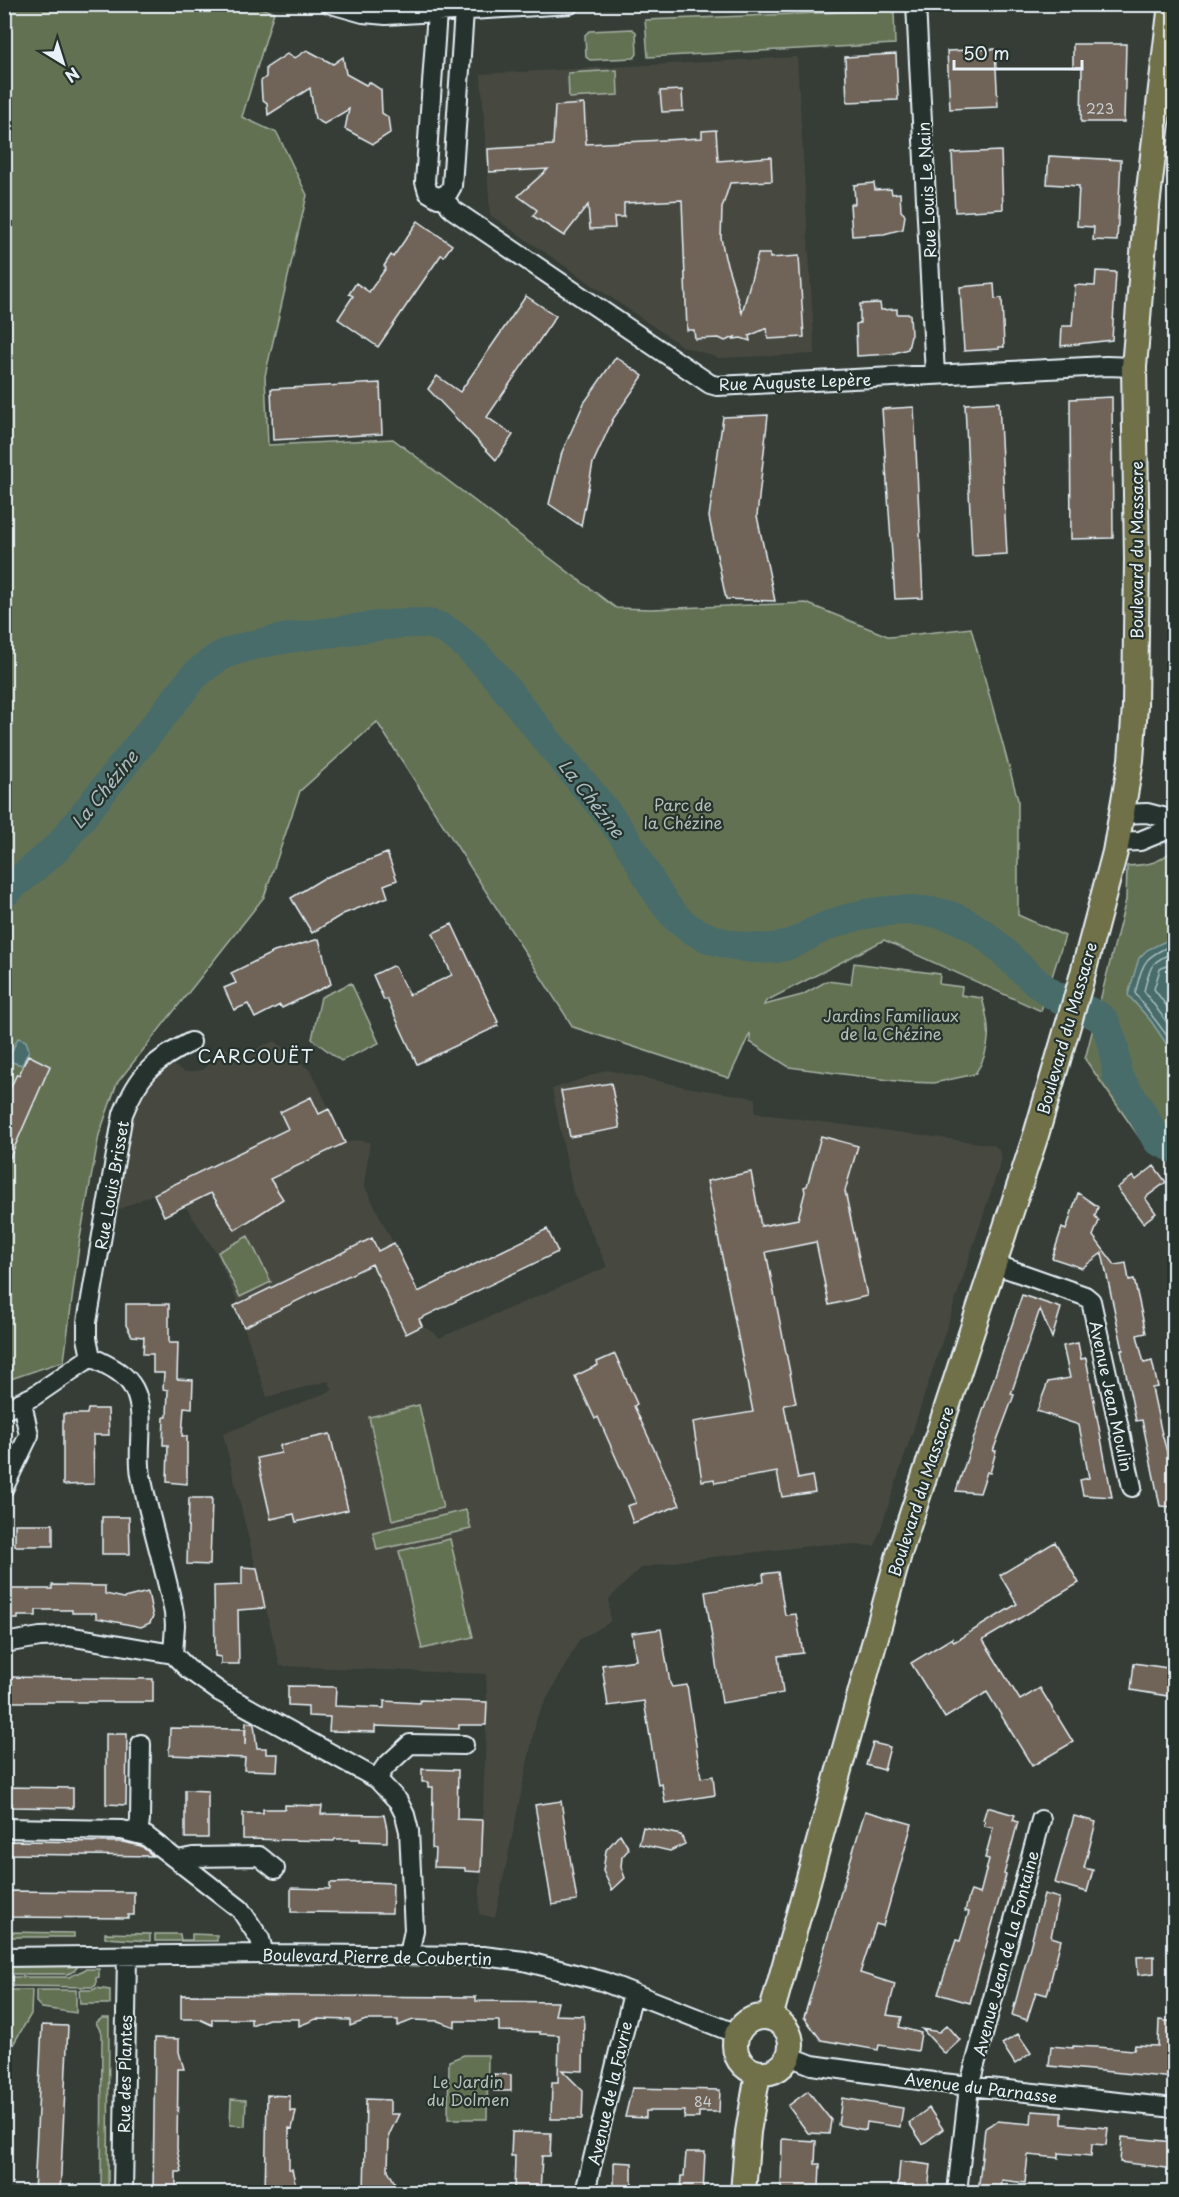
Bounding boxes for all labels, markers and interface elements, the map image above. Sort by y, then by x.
north arrow [33,33,93,93]
scale bar [954,33,1082,71]
text: 50 m [963,39,1010,66]
text: N [60,62,85,89]
house number: 223 [1086,98,1114,119]
street label: Rue Louis Le Nain [910,121,942,259]
street label: Rue Auguste Lepère [718,366,872,396]
street label: Boulevard du Massacre [1124,461,1148,639]
water label: La Chézine [64,743,145,834]
water label: La Chézine [552,753,632,844]
park label: Parc de la Chézine [643,792,723,834]
street label: Boulevard du Massacre [1030,939,1102,1117]
park label: Jardins Familiaux de la Chézine [823,1003,959,1045]
district label: CARCOUËT [197,1042,315,1069]
street label: Rue Louis Brisset [88,1118,134,1251]
street label: Avenue Jean Moulin [1084,1318,1140,1474]
street label: Boulevard du Massacre [881,1403,959,1579]
street label: Avenue Jean de La Fontaine [966,1848,1044,2058]
street label: Boulevard Pierre de Coubertin [262,1942,492,1970]
street label: Rue des Plantes [111,2015,137,2133]
street label: Avenue de la Favrie [581,2019,637,2167]
street label: Avenue du Parnasse [903,2066,1059,2108]
park label: Le Jardin du Dolmen [427,2069,509,2111]
house number: 84 [694,2091,712,2112]

